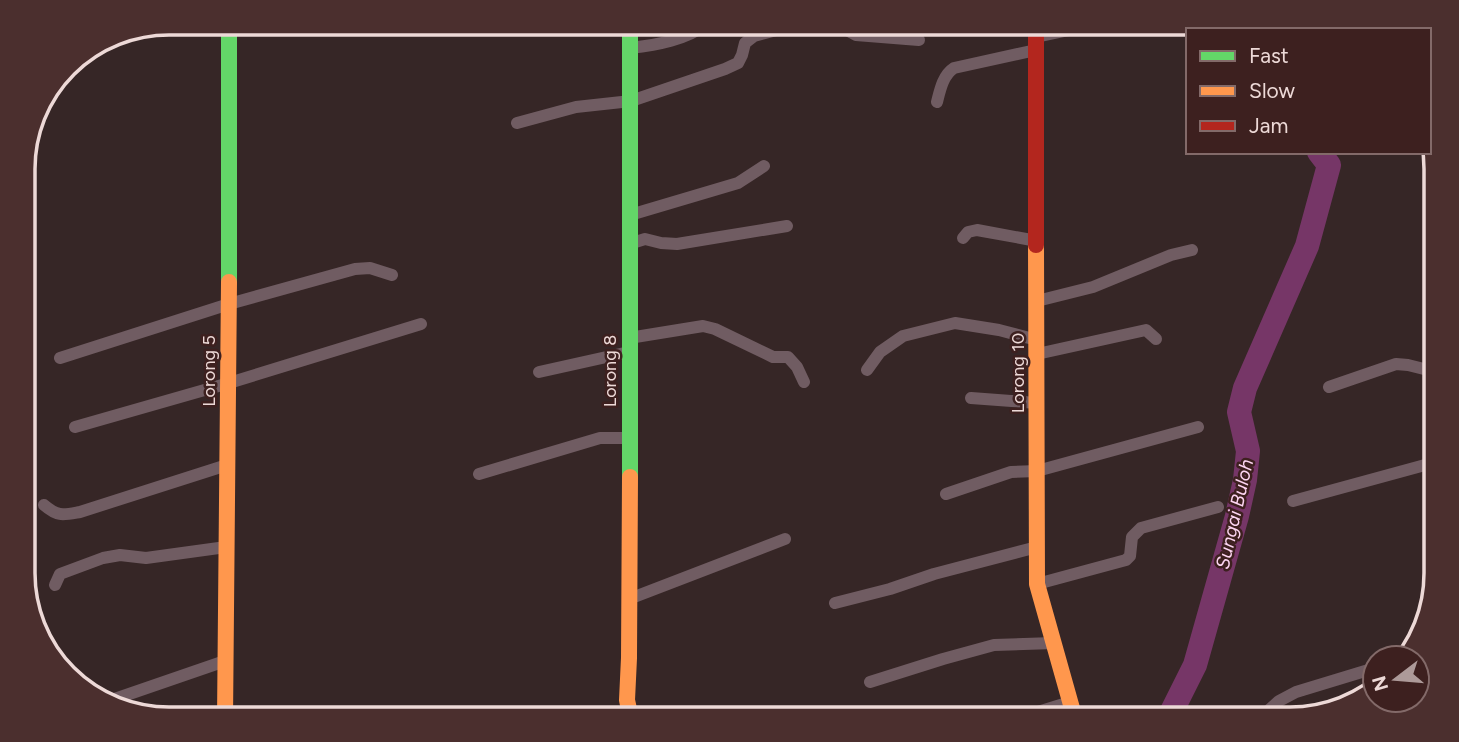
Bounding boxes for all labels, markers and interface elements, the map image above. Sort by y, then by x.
legend [1186,28,1431,154]
text: Fast [1249,43,1289,68]
text: Slow [1249,78,1295,103]
text: Jam [1249,113,1288,138]
street label: Lorong 10 [1007,333,1029,413]
street label: Lorong 5 [198,335,220,407]
street label: Lorong 8 [599,335,621,407]
water label: Sungai Buloh [1211,456,1258,571]
north arrow [1361,644,1431,714]
text: N [1367,673,1393,694]

